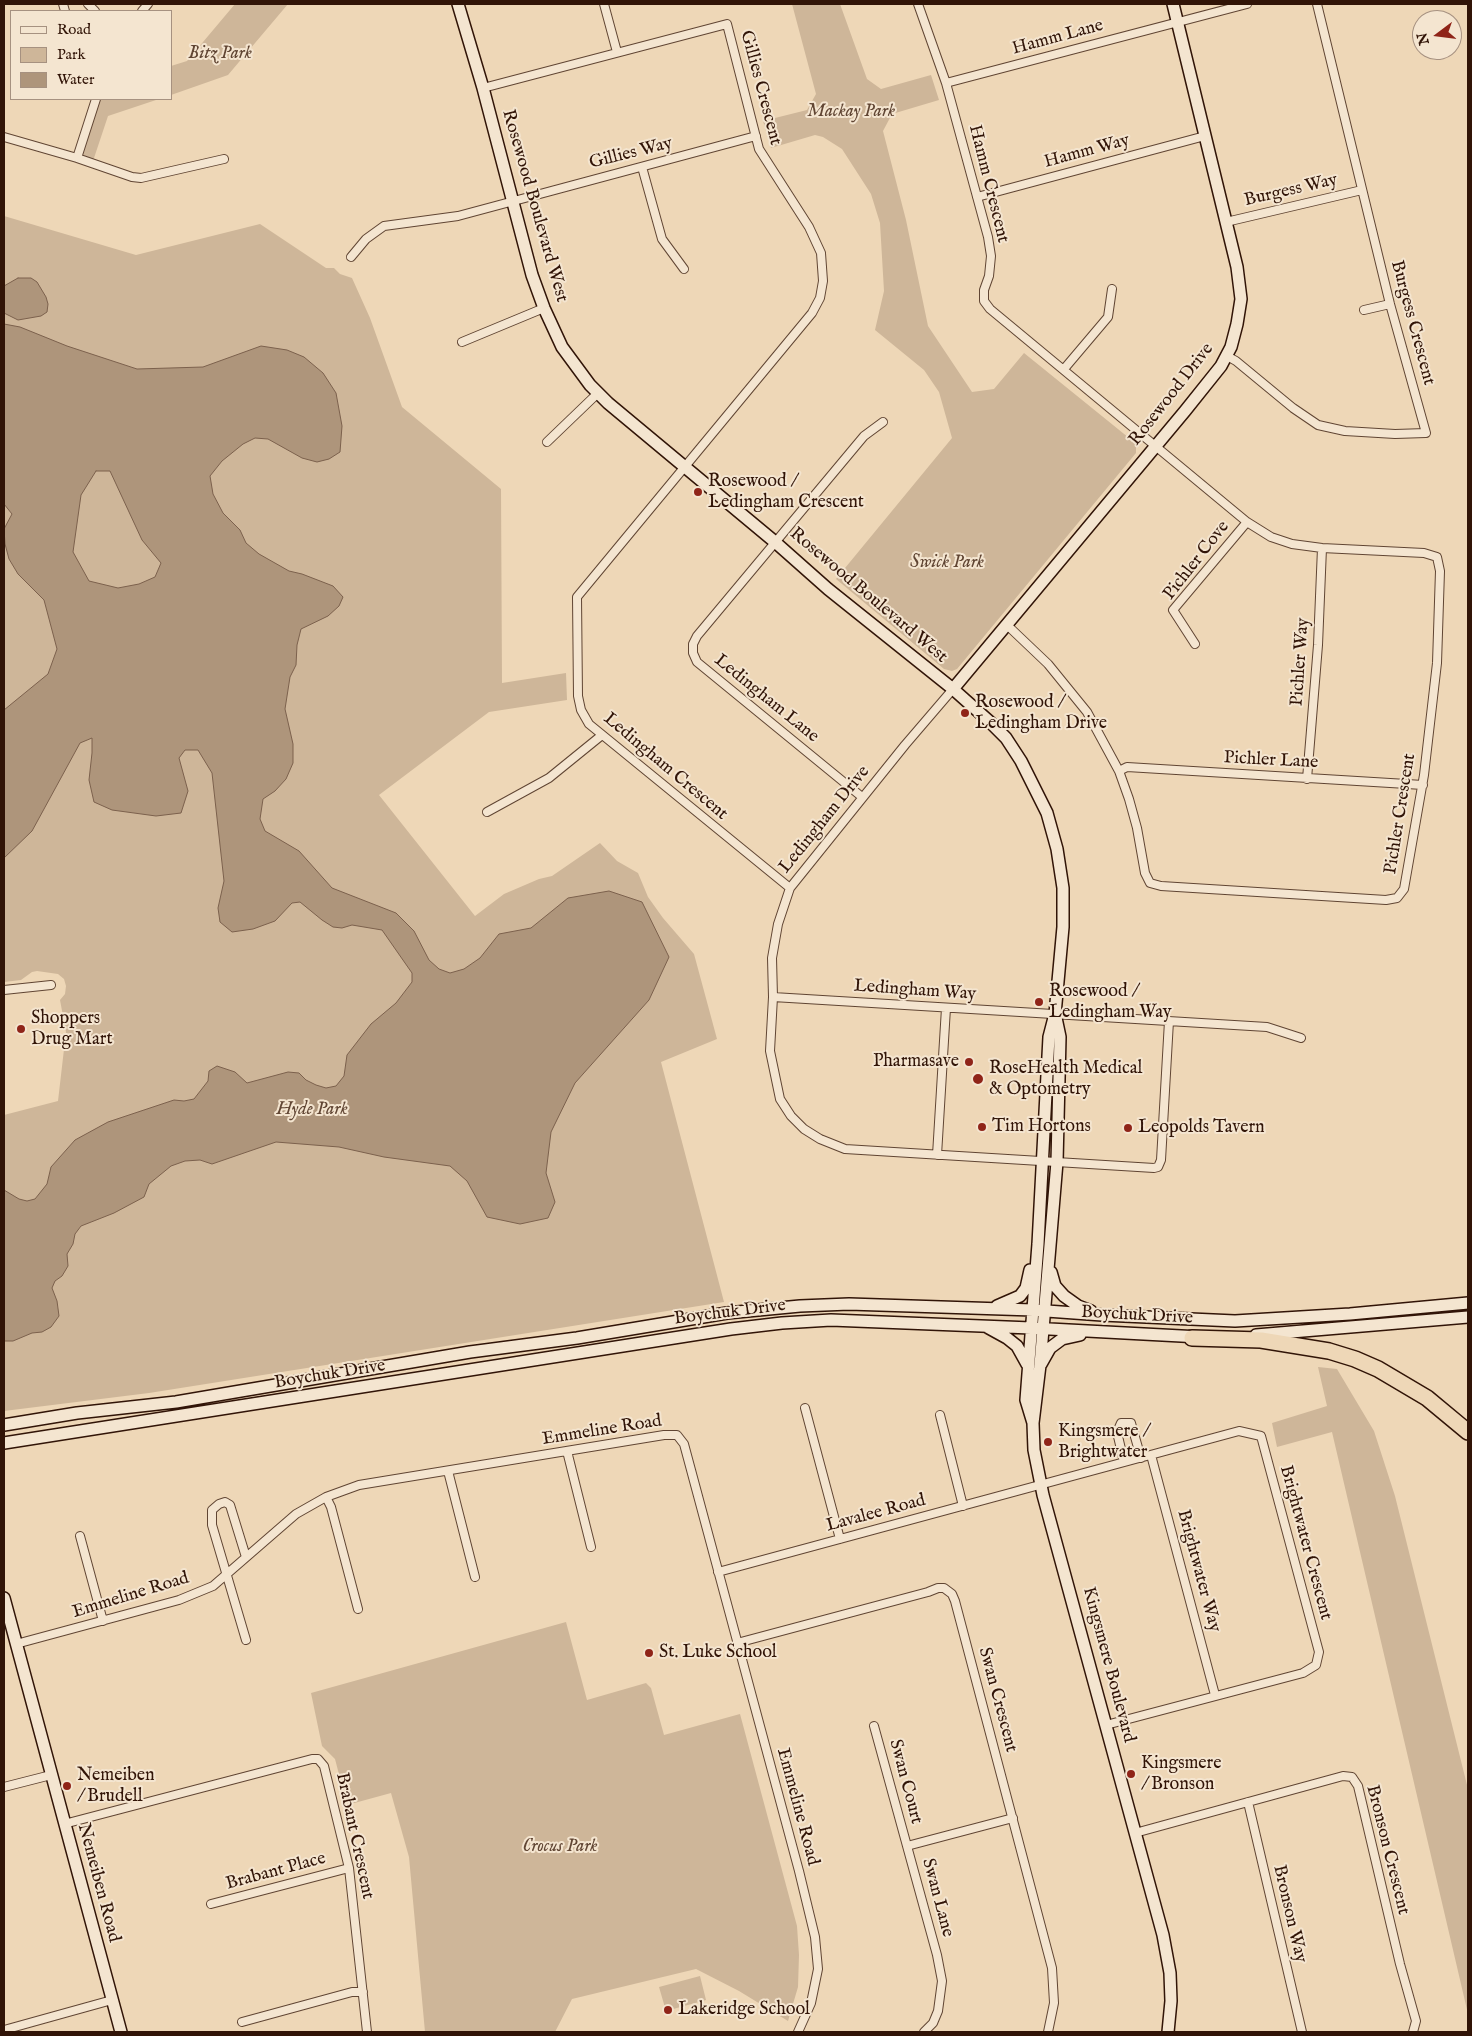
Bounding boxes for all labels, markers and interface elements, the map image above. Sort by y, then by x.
legend [10,10,172,100]
north arrow [1412,10,1462,60]
street label: Hamm Lane [1010,15,1106,61]
text: Road [57,20,91,39]
street label: Gillies Crescent [734,28,786,148]
text: N [1413,30,1434,47]
park label: Bitz Park [188,43,252,65]
text: Park [57,45,86,64]
text: Water [57,70,94,89]
park label: Mackay Park [807,101,895,123]
street label: Rosewood Boulevard West [496,107,572,305]
street label: Hamm Crescent [963,123,1013,245]
street label: Hamm Way [1042,130,1132,174]
street label: Gillies Way [587,133,675,175]
street label: Burgess Way [1242,170,1340,212]
street label: Burgess Crescent [1385,258,1439,388]
street label: Rosewood Drive [1125,339,1219,451]
place label: Rosewood / Ledingham Crescent [708,471,864,514]
marker: Rosewood / Ledingham Crescent [692,486,704,498]
street label: Pichler Cove [1159,517,1235,605]
street label: Rosewood Boulevard West [785,524,951,668]
park label: Swick Park [910,552,984,574]
street label: Pichler Way [1287,617,1315,707]
street label: Ledingham Lane [709,650,823,748]
place label: Rosewood / Ledingham Drive [975,692,1107,734]
marker: Rosewood / Ledingham Drive [959,707,971,719]
street label: Ledingham Crescent [598,709,732,825]
street label: Pichler Lane [1223,748,1319,774]
street label: Pichler Crescent [1381,752,1421,876]
street label: Ledingham Drive [775,762,875,878]
street label: Ledingham Way [853,976,977,1006]
place label: Rosewood / Ledingham Way [1049,981,1172,1024]
marker: Rosewood / Ledingham Way [1033,996,1045,1008]
place label: Shoppers Drug Mart [31,1008,113,1050]
marker: Shoppers Drug Mart [15,1023,27,1035]
place label: Pharmasave [873,1051,959,1073]
marker: Pharmasave [963,1056,975,1068]
place label: RoseHealth Medical & Optometry [989,1058,1142,1100]
marker: RoseHealth Medical & Optometry [971,1072,985,1086]
park label: Hyde Park [276,1099,348,1121]
place label: Tim Hortons [992,1116,1091,1138]
place label: Leopolds Tavern [1138,1117,1265,1139]
marker: Tim Hortons [976,1121,988,1133]
marker: Leopolds Tavern [1122,1122,1134,1134]
street label: Boychuk Drive [673,1295,787,1331]
street label: Boychuk Drive [1080,1302,1194,1330]
street label: Boychuk Drive [273,1356,387,1394]
street label: Emmeline Road [541,1411,663,1451]
place label: Kingsmere / Brightwater [1058,1421,1149,1464]
marker: Kingsmere / Brightwater [1042,1436,1054,1448]
street label: Brightwater Crescent [1274,1463,1336,1623]
street label: Lavalee Road [824,1490,928,1538]
street label: Brightwater Way [1171,1507,1225,1635]
street label: Emmeline Road [70,1568,192,1624]
street label: Kingsmere Boulevard [1077,1585,1139,1745]
place label: St. Luke School [659,1642,777,1664]
street label: Swan Crescent [973,1645,1021,1755]
marker: St. Luke School [643,1647,655,1659]
street label: Swan Court [883,1737,927,1827]
street label: Emmeline Road [771,1746,823,1868]
place label: Kingsmere / Bronson [1141,1753,1221,1796]
place label: Nemeiben / Brudell [77,1765,155,1808]
marker: Kingsmere / Bronson [1125,1768,1137,1780]
street label: Brabant Crescent [330,1771,378,1901]
marker: Nemeiben / Brudell [61,1780,73,1792]
street label: Bronson Crescent [1360,1783,1414,1917]
street label: Nemeiben Road [72,1821,124,1945]
park label: Crocus Park [523,1836,597,1858]
street label: Brabant Place [224,1848,328,1896]
street label: Swan Lane [916,1856,958,1940]
street label: Bronson Way [1267,1863,1311,1965]
place label: Lakeridge School [678,1999,810,2021]
marker: Lakeridge School [662,2004,674,2016]

